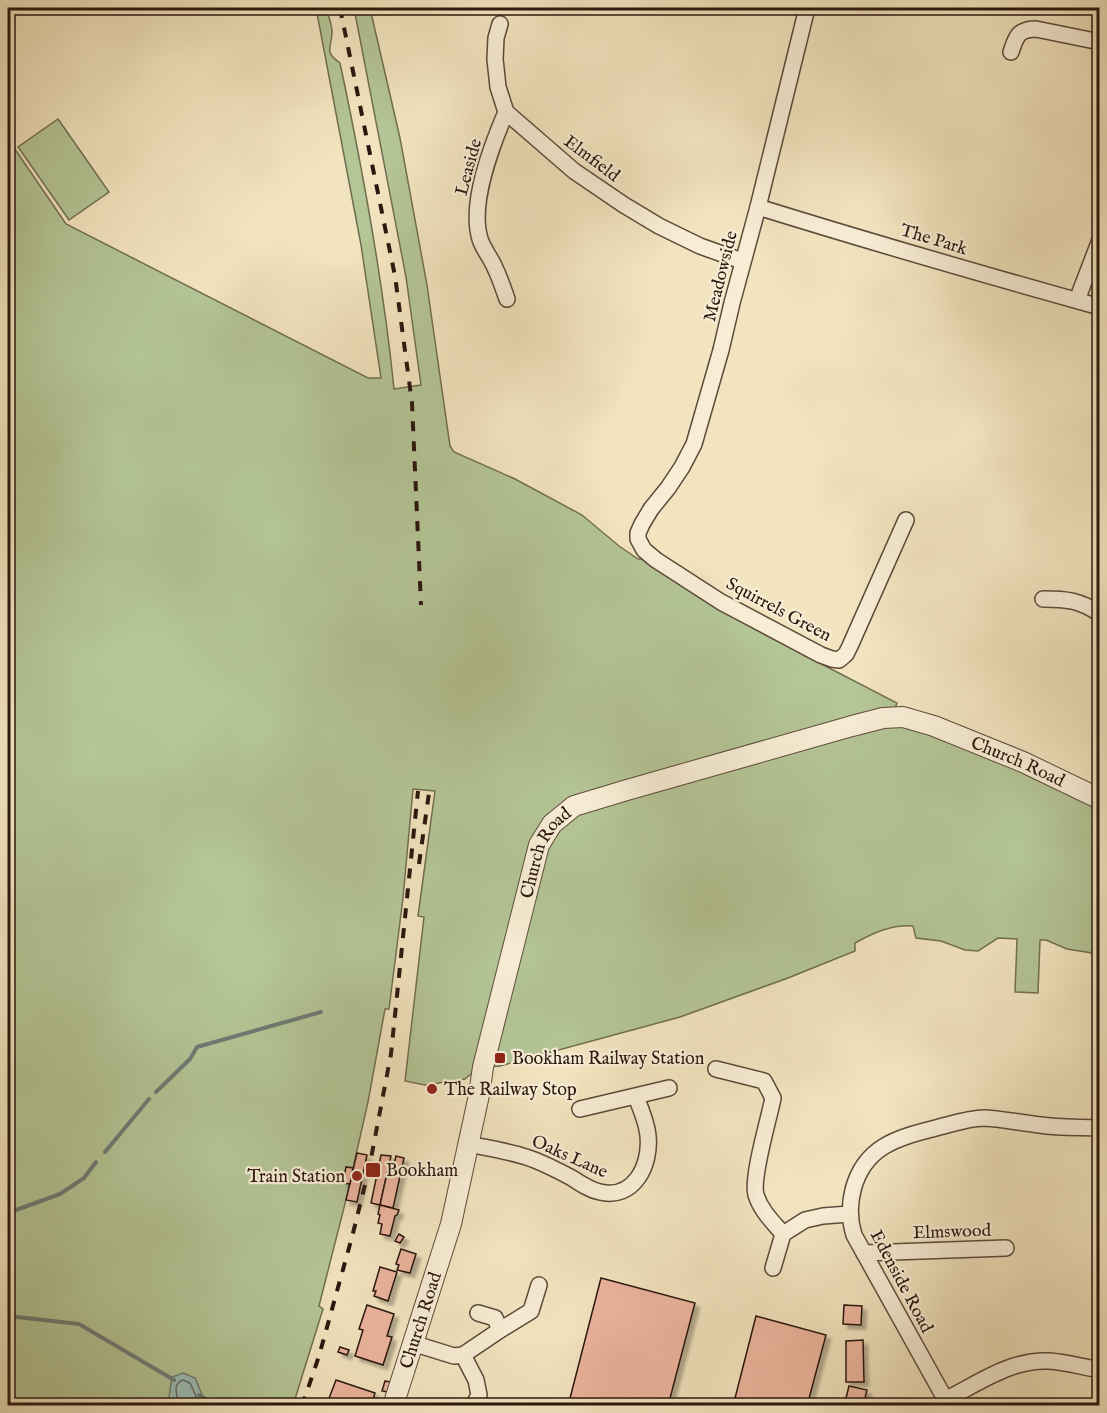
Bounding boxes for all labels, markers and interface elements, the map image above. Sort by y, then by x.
street label: Elmfield [558,131,624,188]
street label: Leaside [451,136,488,198]
street label: The Park [897,219,970,262]
street label: Meadowside [699,229,744,324]
street label: Squirrels Green [722,573,835,648]
street label: Church Road [967,732,1068,793]
street label: Church Road [516,803,577,901]
place label: Bookham Railway Station [512,1048,705,1071]
marker: Bookham Railway Station [493,1051,507,1065]
place label: The Railway Stop [444,1079,577,1102]
marker: The Railway Stop [425,1082,439,1096]
street label: Oaks Lane [528,1130,611,1184]
place label: Bookham [386,1160,458,1183]
marker: Bookham [364,1161,382,1179]
place label: Train Station [247,1166,345,1189]
marker: Train Station [350,1169,364,1183]
street label: Elmswood [913,1220,992,1245]
street label: Edenside Road [864,1226,938,1338]
street label: Church Road [396,1269,448,1372]

